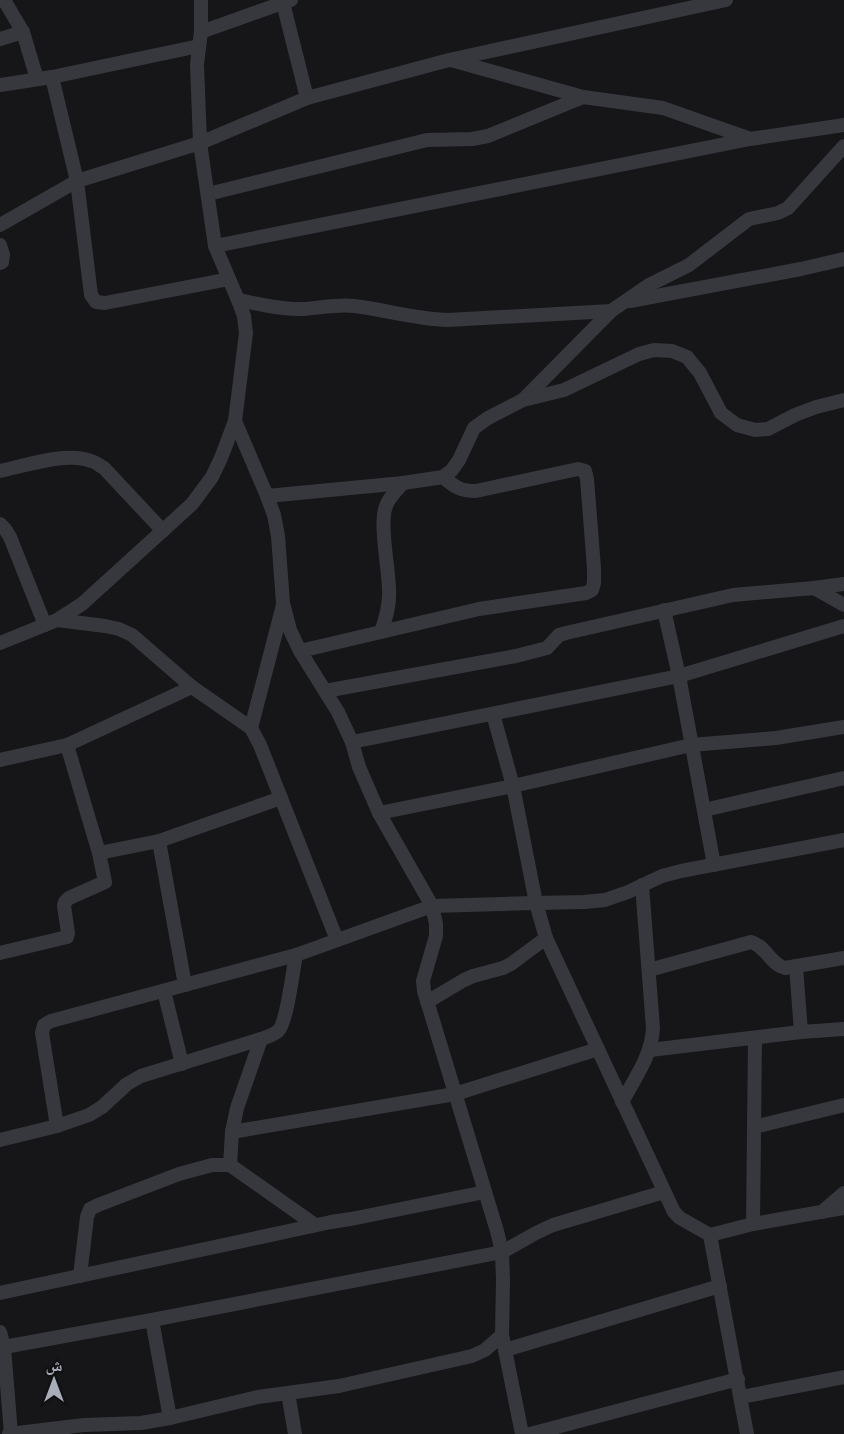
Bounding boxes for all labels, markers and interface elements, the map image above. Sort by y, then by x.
north arrow [24,1350,84,1410]
text: ش [46,1355,63,1377]

